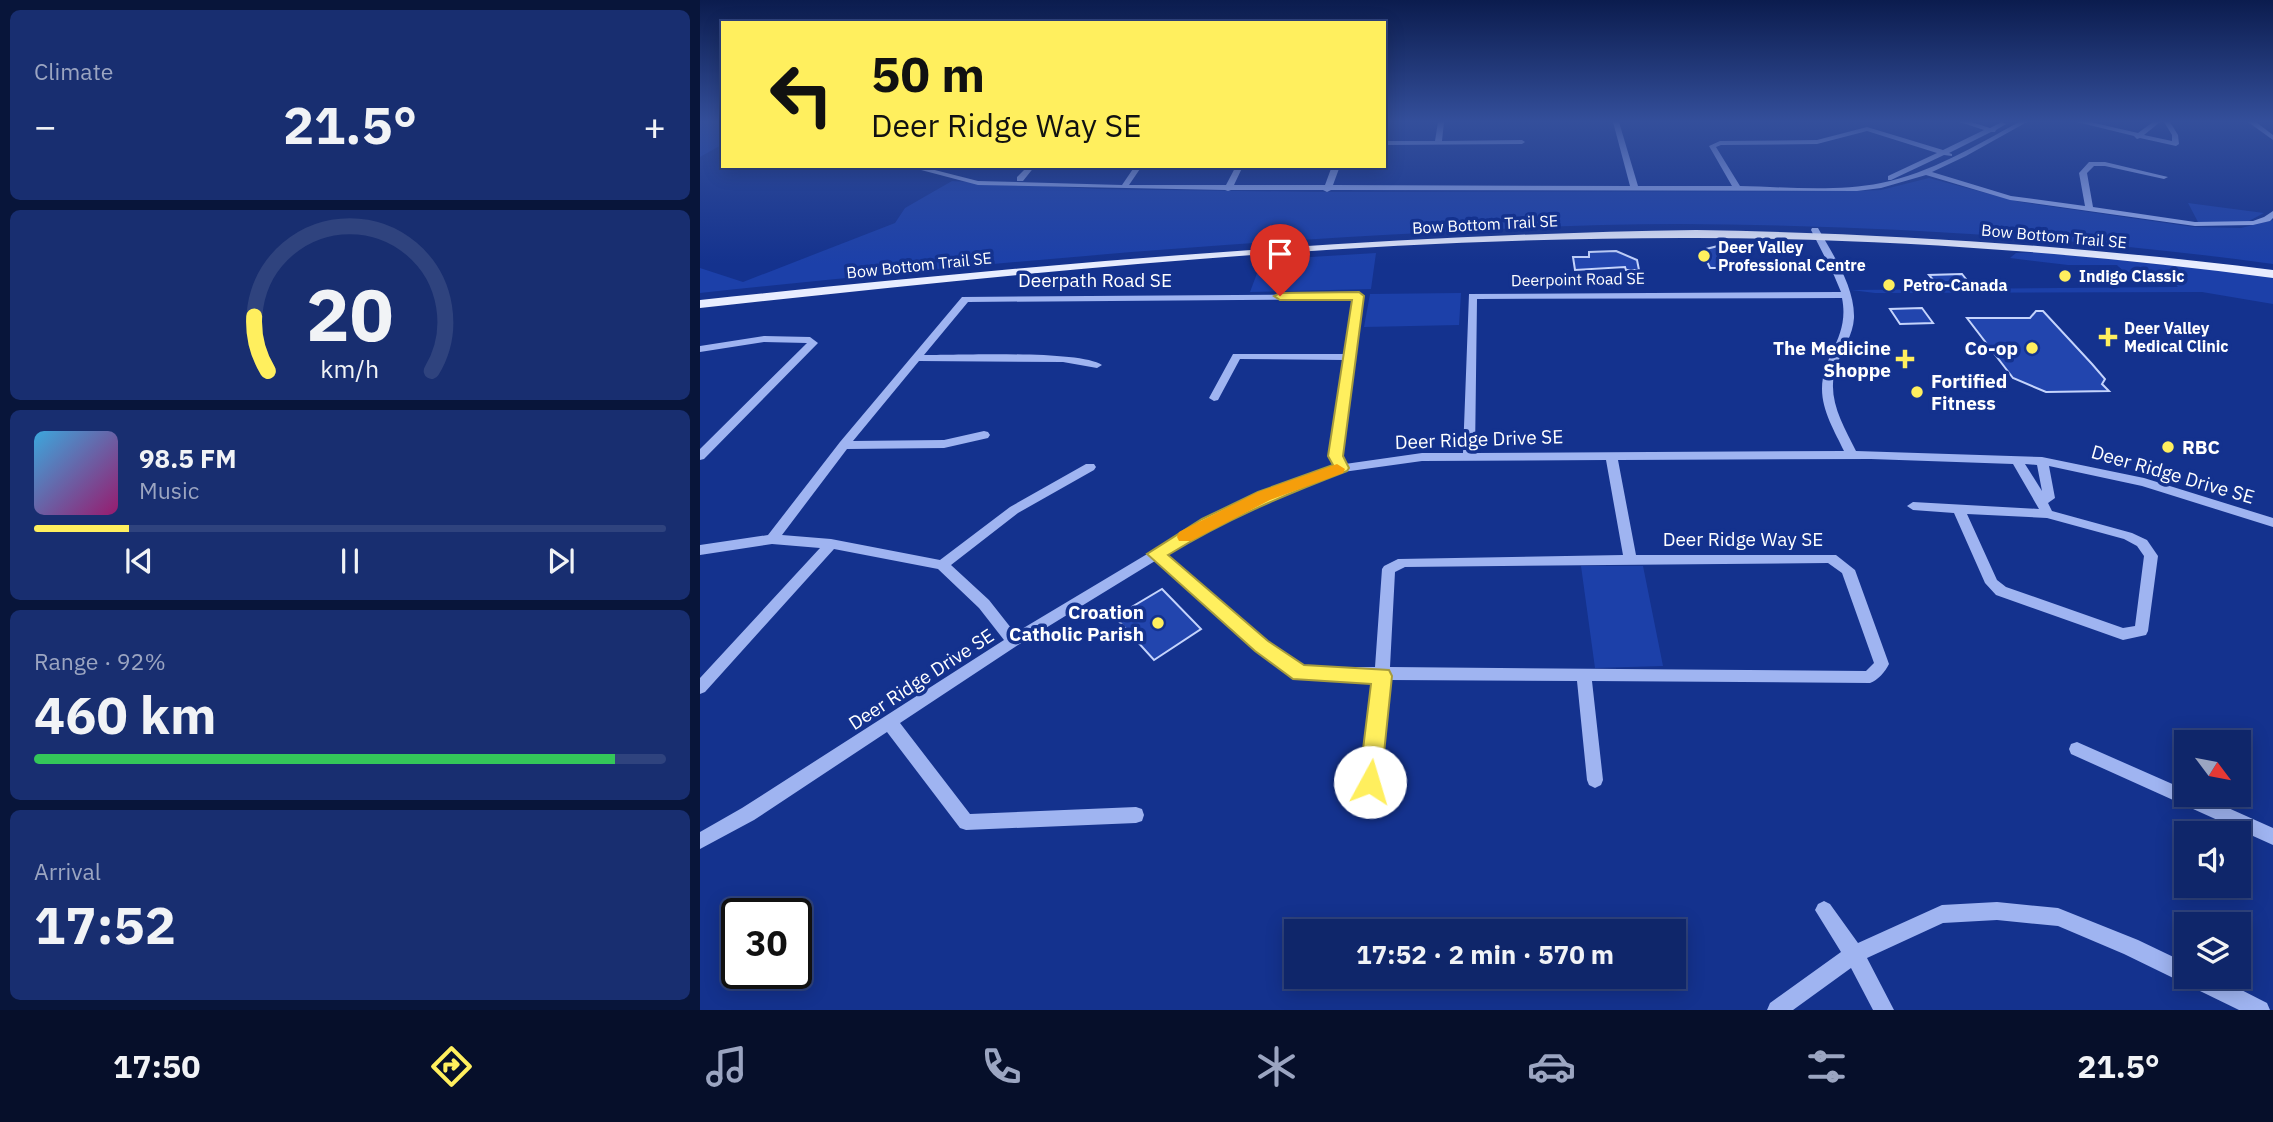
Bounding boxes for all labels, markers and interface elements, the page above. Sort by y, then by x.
text: 50 m [871,42,985,105]
icon: left [756,49,847,140]
text: Climate [34,56,113,86]
text: 21.5° [283,91,417,158]
text: − [34,101,57,150]
text: + [643,101,666,150]
text: Deer Ridge Way SE [871,104,1142,146]
street label: Bow Bottom Trail SE [1412,210,1558,238]
street label: Bow Bottom Trail SE [1980,220,2128,252]
pin [1250,224,1310,296]
icon: arrive [1261,235,1299,273]
place label: Deer Valley Professional Centre [1718,237,1866,275]
street label: Bow Bottom Trail SE [845,247,993,283]
marker: Deer Valley Professional Centre [1696,248,1712,264]
text: 20 [306,266,394,361]
place label: Indigo Classic [2079,266,2185,286]
street label: Deerpath Road SE [1018,268,1172,292]
street label: Deerpoint Road SE [1511,268,1645,290]
marker: Indigo Classic [2057,268,2073,284]
place label: Petro-Canada [1903,275,2008,295]
marker: Petro-Canada [1881,277,1897,293]
place label: Deer Valley Medical Clinic [2124,318,2229,356]
marker: Deer Valley Medical Clinic [2098,327,2118,347]
place label: The Medicine Shoppe [1773,336,1891,382]
place label: Co-op [1965,336,2018,360]
marker: Co-op [2024,340,2040,356]
marker: The Medicine Shoppe [1897,351,1913,367]
text: km/h [321,352,379,385]
place label: Fortified Fitness [1931,369,2007,415]
marker: Fortified Fitness [1909,384,1925,400]
street label: Deer Ridge Drive SE [1394,424,1564,454]
place label: RBC [2182,435,2220,459]
street label: Deer Ridge Drive SE [2089,439,2257,509]
marker: RBC [2160,439,2176,455]
text: 98.5 FM [139,441,237,475]
text: Music [139,475,199,505]
street label: Deer Ridge Way SE [1663,527,1823,551]
icon: previous [120,542,158,580]
icon: pause [331,542,369,580]
icon: next [542,542,580,580]
place label: Croation Catholic Parish [1009,600,1144,646]
marker: Croation Catholic Parish [1150,615,1166,631]
street label: Deer Ridge Drive SE [844,623,998,735]
text: Range · 92% [34,646,166,676]
text: 460 km [34,681,216,748]
north arrow [2174,730,2250,807]
map controls [2174,730,2251,989]
position arrow [1333,745,1407,819]
button: sound [2174,821,2251,898]
text: Arrival [34,856,101,886]
text: 17:52 [34,891,176,958]
speed limit sign: 30 [721,898,812,989]
button: layers [2174,912,2251,989]
text: 17:52 · 2 min · 570 m [1356,937,1614,971]
icon: directions [427,1042,476,1091]
icon: music [702,1042,751,1091]
icon: phone [977,1042,1026,1091]
icon: climate [1252,1042,1301,1091]
icon: car [1527,1042,1576,1091]
icon: filters [1802,1042,1851,1091]
text: 17:50 [113,1045,200,1087]
text: 21.5° [2077,1045,2160,1087]

